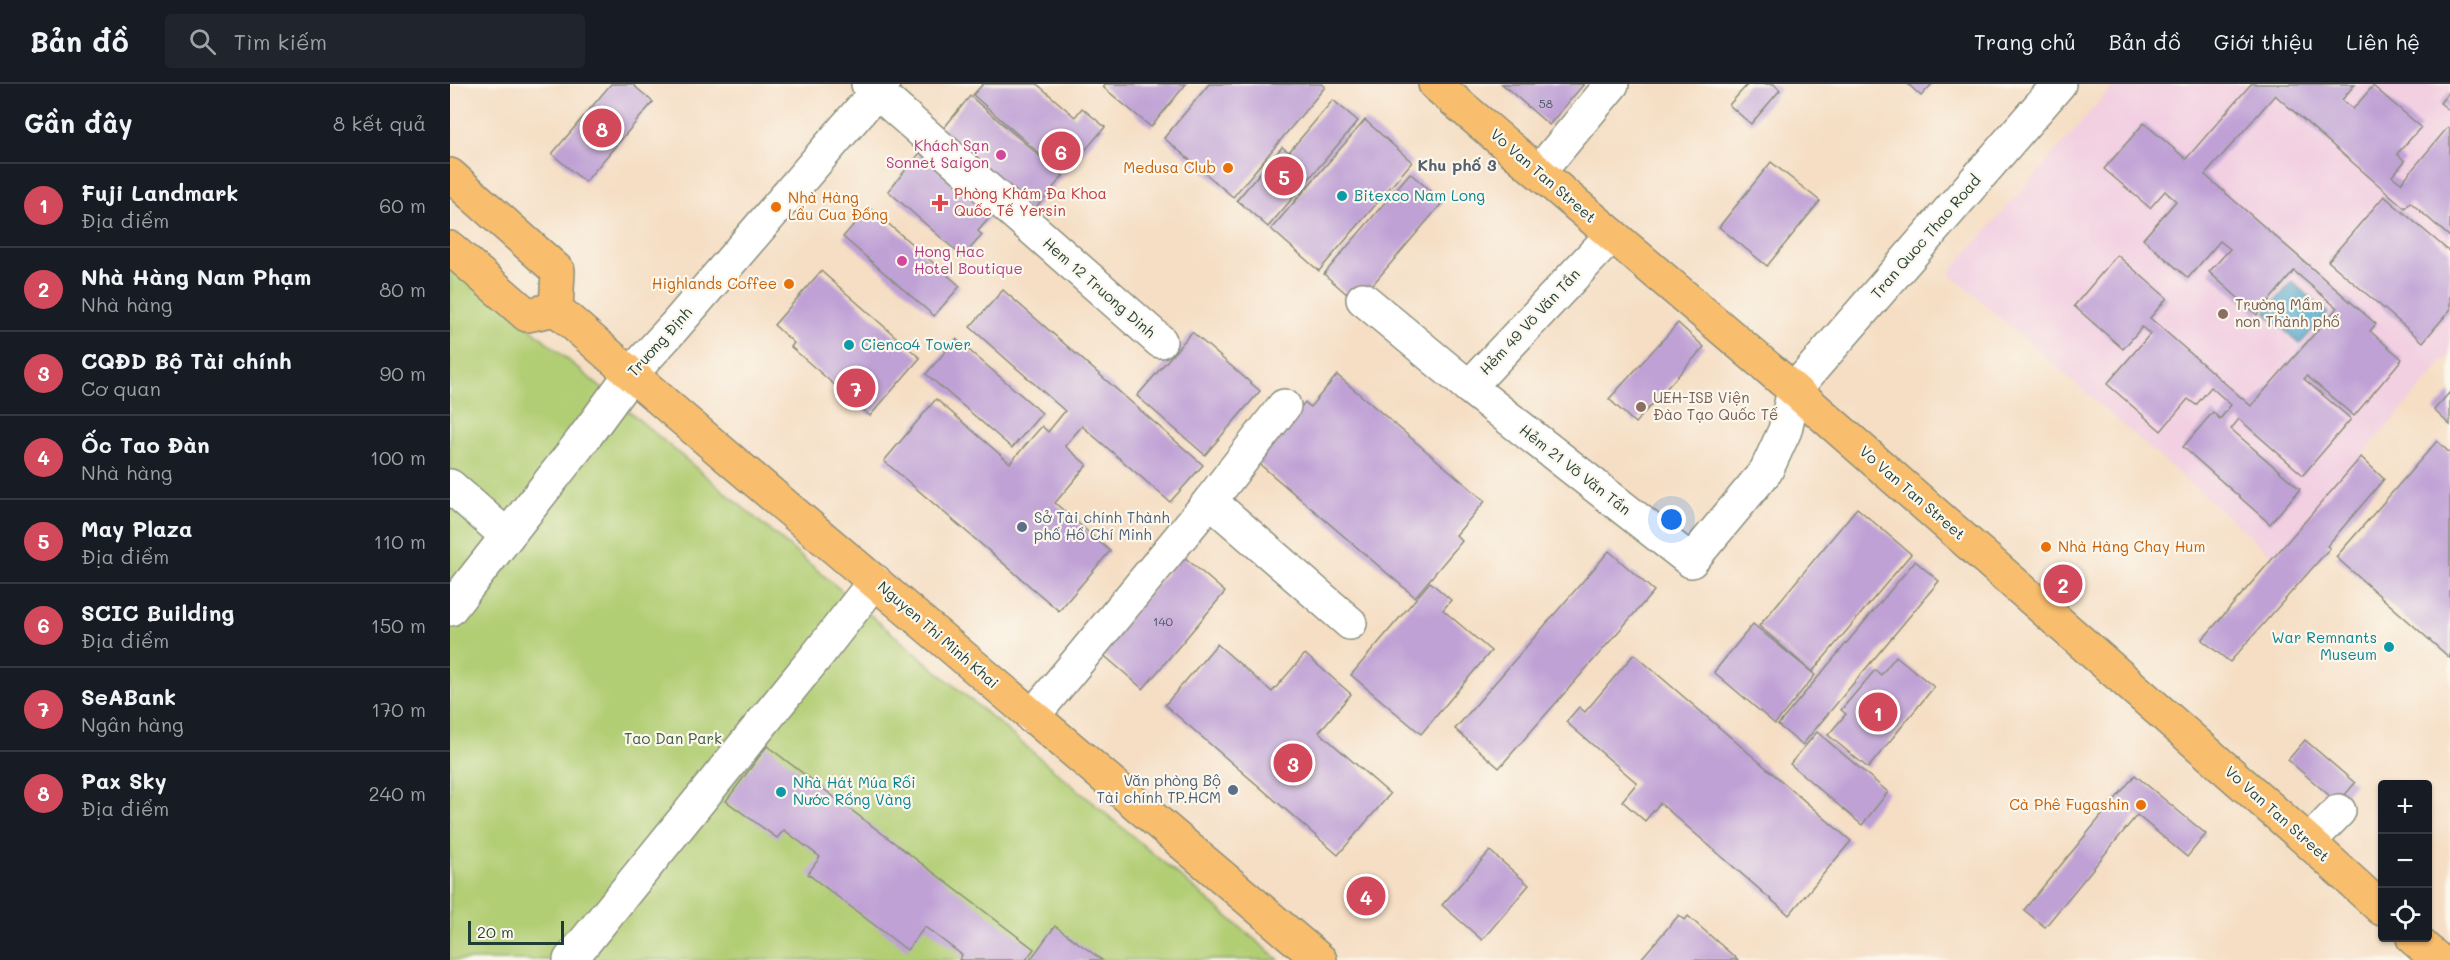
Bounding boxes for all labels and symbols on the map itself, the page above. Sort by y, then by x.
house number: 58 [1539,95,1553,111]
pin: 8 [582,106,622,150]
street label: Vo Van Tan Street [1487,124,1601,227]
pin: 6 [1042,128,1080,174]
place label: Khách Sạn Sonnet Saigon [886,135,989,172]
marker: Khách Sạn Sonnet Saigon [994,148,1008,162]
pin: 5 [1264,154,1304,199]
district label: Khu phố 3 [1417,154,1497,175]
place label: Medusa Club [1123,157,1216,177]
marker: Medusa Club [1221,161,1235,175]
street label: Tran Quoc Thao Road [1866,170,1985,303]
place label: Phòng Khám Đa Khoa Quốc Tế Yersin [954,183,1107,220]
place label: Bitexco Nam Long [1354,185,1485,205]
place label: Nhà Hàng Lẩu Cua Đồng [788,187,888,224]
marker: Bitexco Nam Long [1335,189,1349,203]
marker: Phòng Khám Đa Khoa Quốc Tế Yersin [931,194,949,212]
marker: Nhà Hàng Lẩu Cua Đồng [769,200,783,214]
street label: Hem 12 Truong Dinh [1039,233,1160,342]
place label: Hong Hac Hotel Boutique [914,241,1023,278]
marker: Hong Hac Hotel Boutique [895,254,909,268]
street label: Hẻm 49 Võ Văn Tần [1475,264,1584,379]
place label: Highlands Coffee [652,273,777,293]
marker: Highlands Coffee [782,277,796,291]
place label: Trường Mầm non Thành phố [2235,294,2340,331]
street label: Trương Định [623,302,696,380]
marker: Trường Mầm non Thành phố [2216,307,2230,321]
place label: Cienco4 Tower [861,334,971,354]
marker: Cienco4 Tower [842,338,856,352]
pin: 7 [836,366,876,410]
place label: UEH-ISB Viện Đào Tạo Quốc Tế [1653,387,1778,424]
marker: UEH-ISB Viện Đào Tạo Quốc Tế [1634,400,1648,414]
street label: Hẻm 21 Võ Văn Tần [1516,419,1635,519]
street label: Vo Van Tan Street [1856,441,1970,544]
your location [1657,505,1686,534]
place label: Sở Tài chính Thành phố Hồ Chí Minh [1034,507,1170,544]
marker: Sở Tài chính Thành phố Hồ Chí Minh [1015,520,1029,534]
place label: Nhà Hàng Chay Hum [2058,536,2206,556]
marker: Nhà Hàng Chay Hum [2039,540,2053,554]
pin: 2 [2044,562,2082,606]
street label: Nguyen Thi Minh Khai [874,576,1003,692]
house number: 140 [1153,613,1174,629]
place label: War Remnants Museum [2271,627,2377,664]
marker: War Remnants Museum [2382,640,2396,654]
pin: 1 [1858,690,1898,734]
park label: Tao Dan Park [624,728,722,748]
pin: 3 [1274,740,1312,786]
street label: Vo Van Tan Street [2221,761,2334,866]
place label: Văn phòng Bộ Tài chính TP.HCM [1097,770,1221,807]
place label: Nhà Hát Múa Rối Nước Rồng Vàng [793,772,916,809]
marker: Văn phòng Bộ Tài chính TP.HCM [1226,783,1240,797]
marker: Nhà Hát Múa Rối Nước Rồng Vàng [774,785,788,799]
place label: Cà Phê Fugashin [2009,794,2129,814]
marker: Cà Phê Fugashin [2134,798,2148,812]
pin: 4 [1346,874,1386,918]
scale bar [468,918,564,946]

